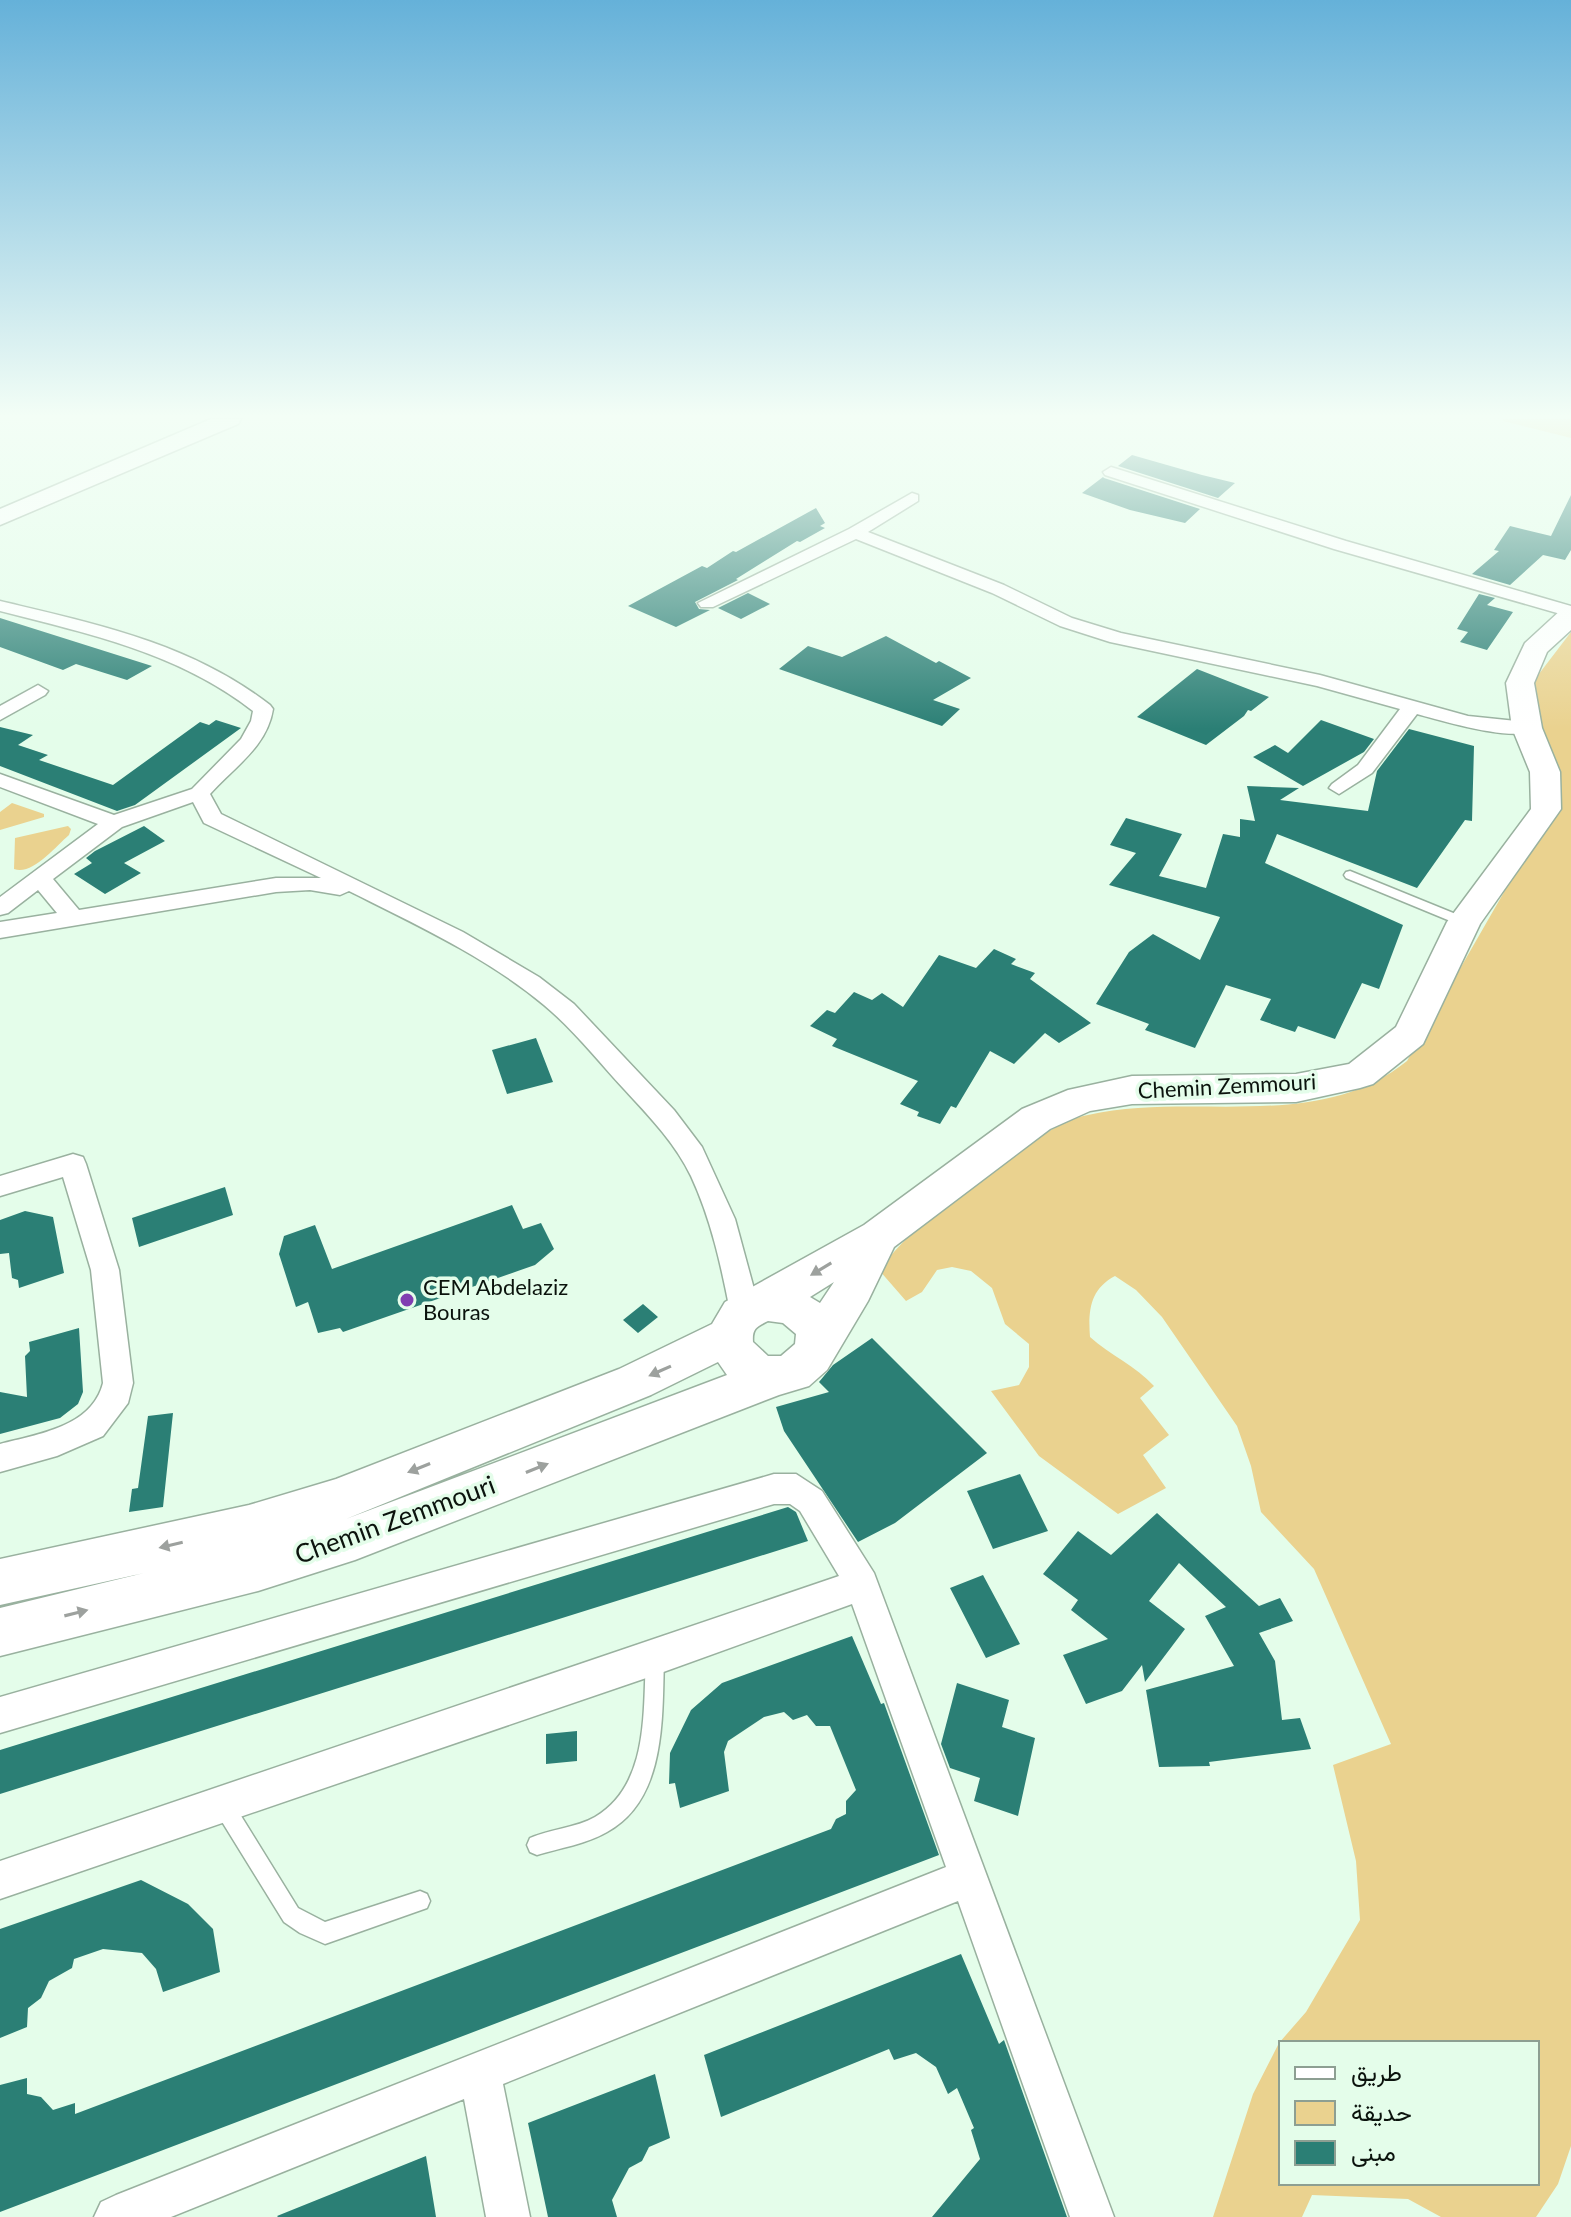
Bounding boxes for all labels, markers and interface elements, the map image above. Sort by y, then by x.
street label: Chemin Zemmouri [1137,1067,1317,1104]
one-way arrow [810,1261,832,1275]
place label: CEM Abdelaziz Bouras [423,1273,568,1325]
marker: CEM Abdelaziz Bouras [398,1291,416,1309]
one-way arrow [649,1364,672,1377]
one-way arrow [525,1461,549,1474]
one-way arrow [407,1462,431,1475]
street label: Chemin Zemmouri [290,1468,499,1570]
one-way arrow [159,1539,184,1552]
one-way arrow [63,1606,88,1619]
legend [1279,2041,1539,2185]
text: طريق [1351,2057,1402,2088]
text: حديقة [1351,2097,1412,2127]
text: مبنى [1351,2137,1396,2167]

